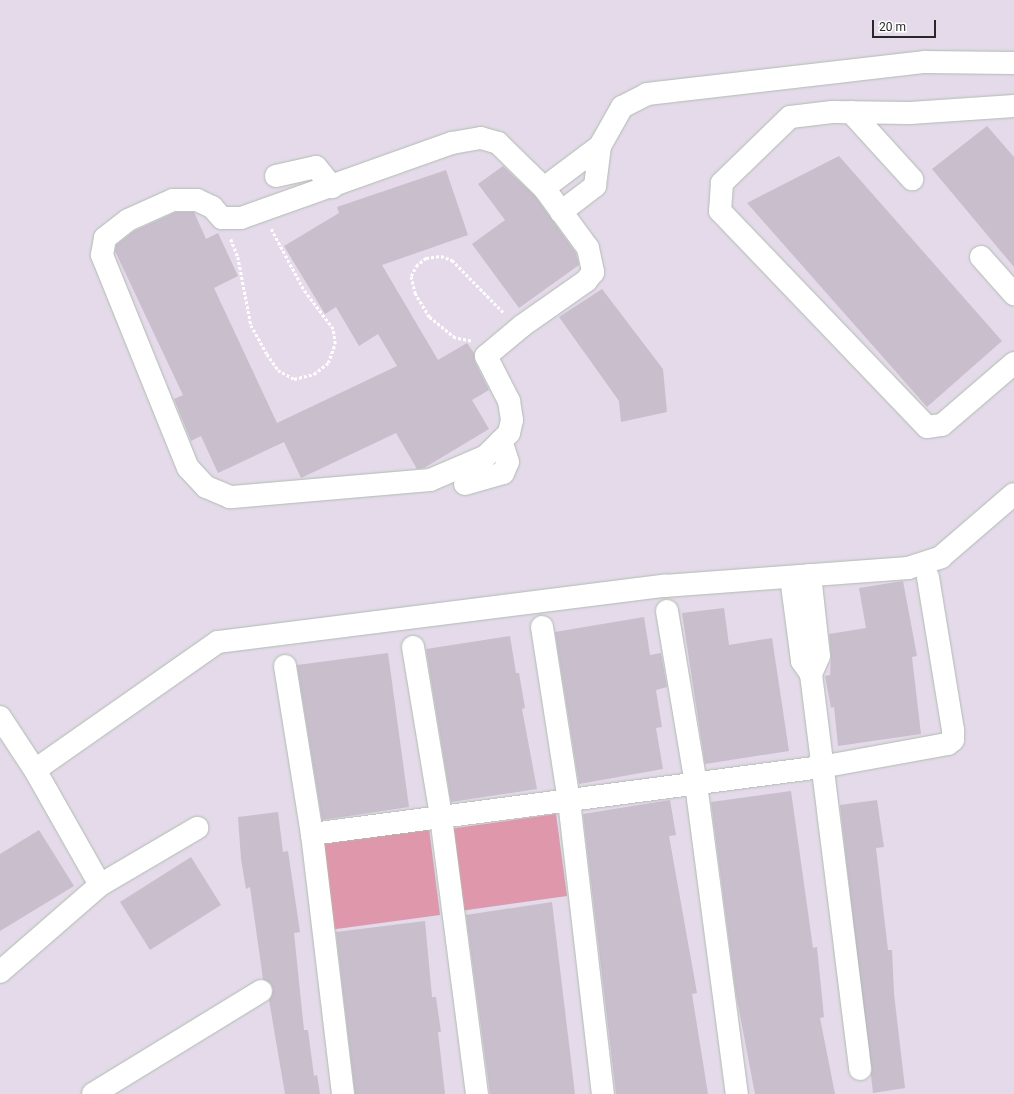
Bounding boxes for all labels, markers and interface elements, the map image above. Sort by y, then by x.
scale bar [874,12,938,38]
text: 20 m [879,20,906,34]

